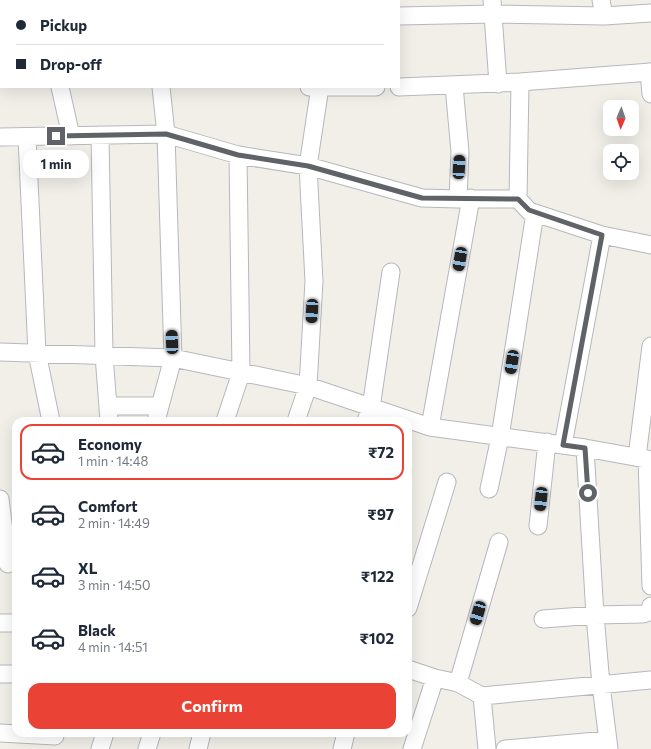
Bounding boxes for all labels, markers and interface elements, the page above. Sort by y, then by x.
text: Pickup [40,16,87,34]
text: Drop-off [40,55,102,73]
north arrow [603,100,639,136]
map controls [603,100,639,180]
route end [47,127,65,145]
button: locate [603,144,639,180]
callout: 1 min [23,150,89,178]
car [452,155,466,179]
text: 1 min [41,156,71,172]
car [452,246,468,272]
car [305,299,319,323]
car [166,330,178,354]
car [504,349,520,375]
icon: car [30,434,66,470]
text: Economy [78,435,142,453]
text: ₹72 [368,443,394,461]
text: 1 min · 14:48 [78,453,148,469]
route start [579,484,597,502]
car [534,486,548,512]
icon: car [30,496,66,532]
text: Comfort [78,497,138,515]
text: ₹97 [367,505,394,523]
text: 2 min · 14:49 [78,515,150,531]
icon: car [30,558,66,594]
text: XL [78,559,97,577]
text: ₹122 [361,567,394,585]
text: 3 min · 14:50 [78,577,150,593]
car [469,600,487,626]
icon: car [30,620,66,656]
text: Black [78,621,116,639]
text: ₹102 [360,629,394,647]
text: 4 min · 14:51 [78,639,148,655]
button: Confirm [28,683,396,729]

